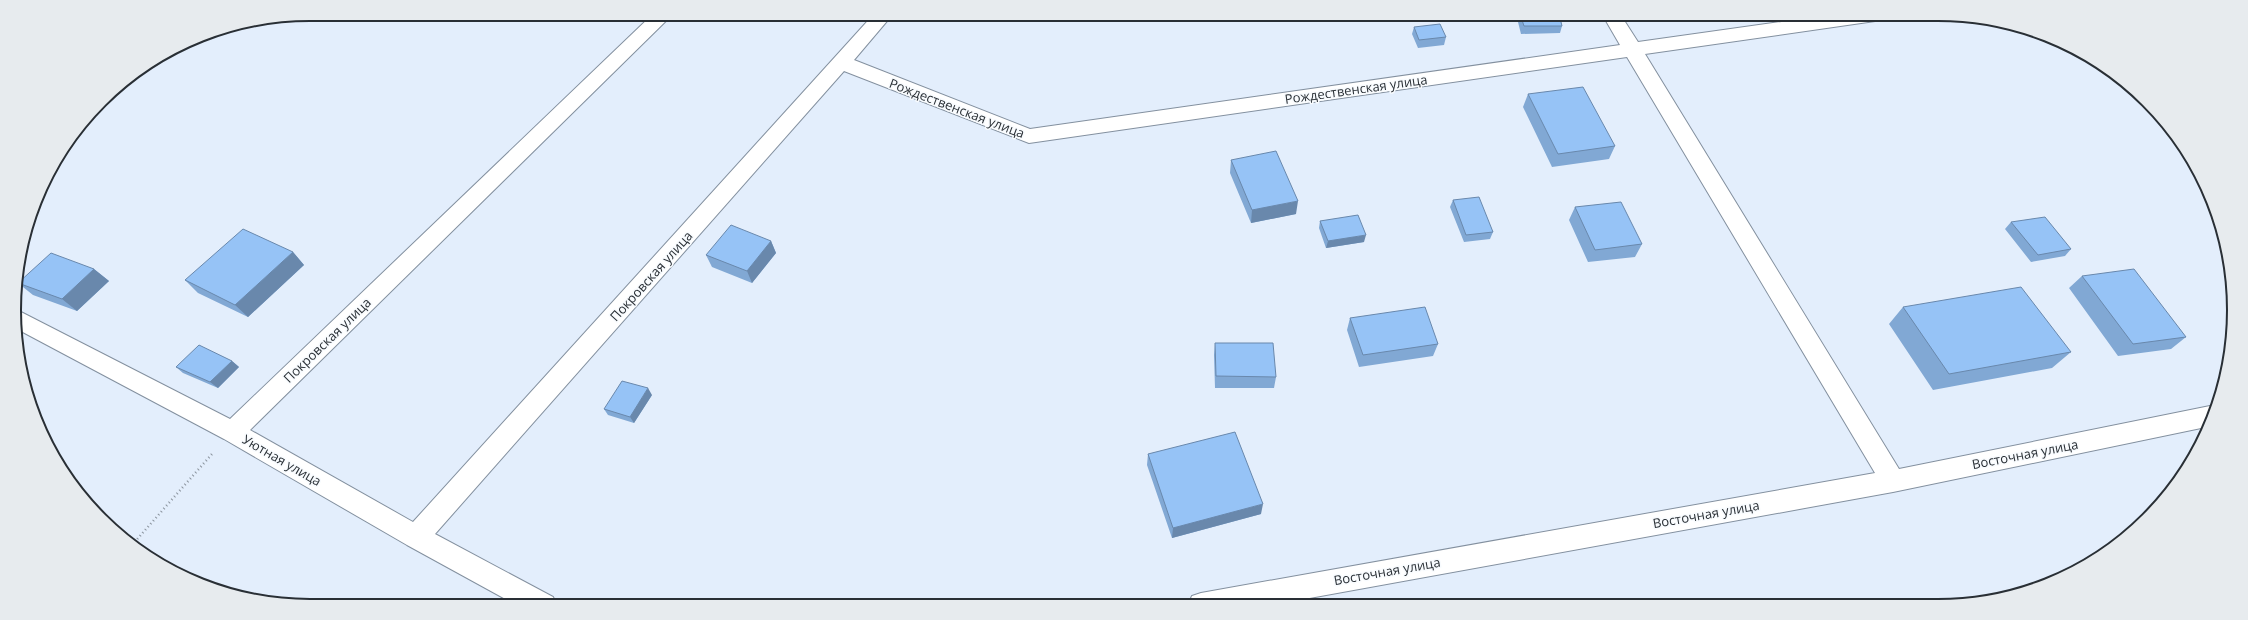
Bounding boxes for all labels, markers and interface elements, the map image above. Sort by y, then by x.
street label: Рождественская улица [1284,70,1428,108]
street label: Рождественская улица [887,74,1027,142]
street label: Покровская улица [606,227,696,325]
street label: Покровская улица [279,293,375,387]
street label: Уютная улица [239,430,325,490]
street label: Восточная улица [1970,435,2080,473]
street label: Восточная улица [1651,496,1761,532]
street label: Восточная улица [1332,553,1442,589]

